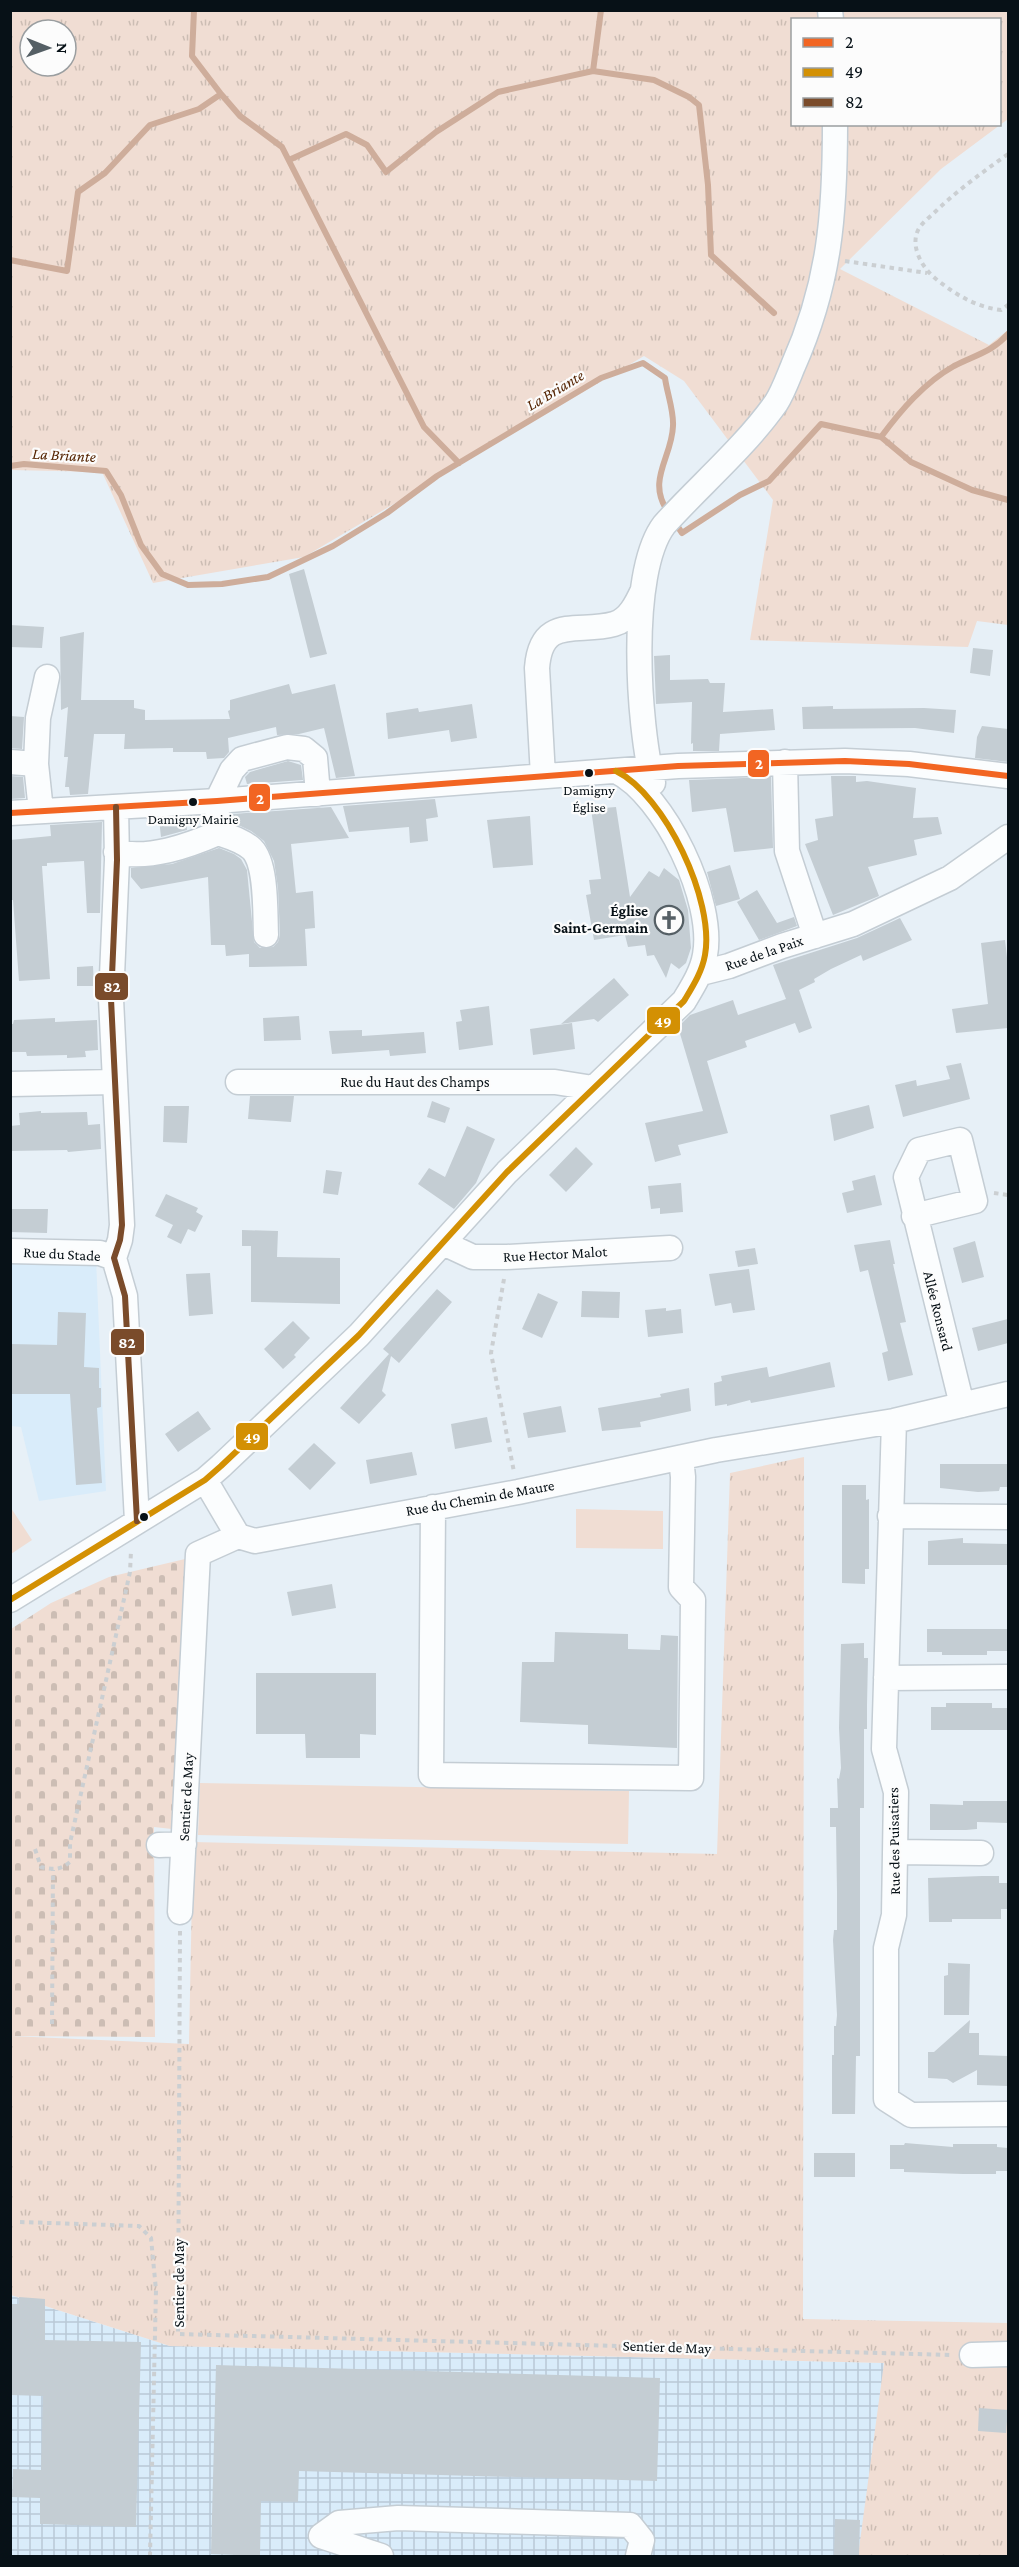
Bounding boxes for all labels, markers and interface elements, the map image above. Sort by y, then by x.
north arrow [18,18,78,78]
legend [791,18,1001,126]
text: 2 [845,32,854,52]
text: N [54,43,71,54]
text: 49 [845,62,863,82]
text: 82 [845,92,863,112]
water label: La Briante [523,366,587,414]
water label: La Briante [32,445,96,465]
line badge: 2 [747,749,770,778]
text: 2 [755,755,763,772]
marker: Damigny Église [583,767,595,779]
place label: Damigny Église [563,782,615,815]
line badge: 2 [248,783,271,812]
text: 2 [256,790,264,807]
marker: Damigny Mairie [187,796,199,808]
place label: Damigny Mairie [148,811,238,827]
place label: Église Saint-Germain [553,903,648,936]
church icon: Église Saint-Germain [653,904,685,936]
street label: Rue de la Paix [723,932,805,974]
line badge: 82 [94,972,129,1001]
text: 82 [103,978,121,995]
line badge: 49 [646,1006,681,1035]
text: 49 [654,1013,672,1030]
street label: Rue du Haut des Champs [340,1074,490,1091]
street label: Rue Hector Malot [502,1243,609,1265]
street label: Rue du Stade [23,1244,102,1264]
street label: Allée Ronsard [920,1269,956,1353]
line badge: 82 [110,1328,145,1356]
text: 82 [118,1334,136,1351]
line badge: 49 [235,1422,269,1451]
text: 49 [243,1429,261,1446]
street label: Rue du Chemin de Maure [404,1477,556,1519]
unlabelled marker [138,1511,150,1523]
street label: Sentier de May [176,1752,197,1842]
street label: Rue des Puisatiers [885,1787,903,1895]
street label: Sentier de May [171,2239,188,2327]
street label: Sentier de May [622,2337,712,2358]

